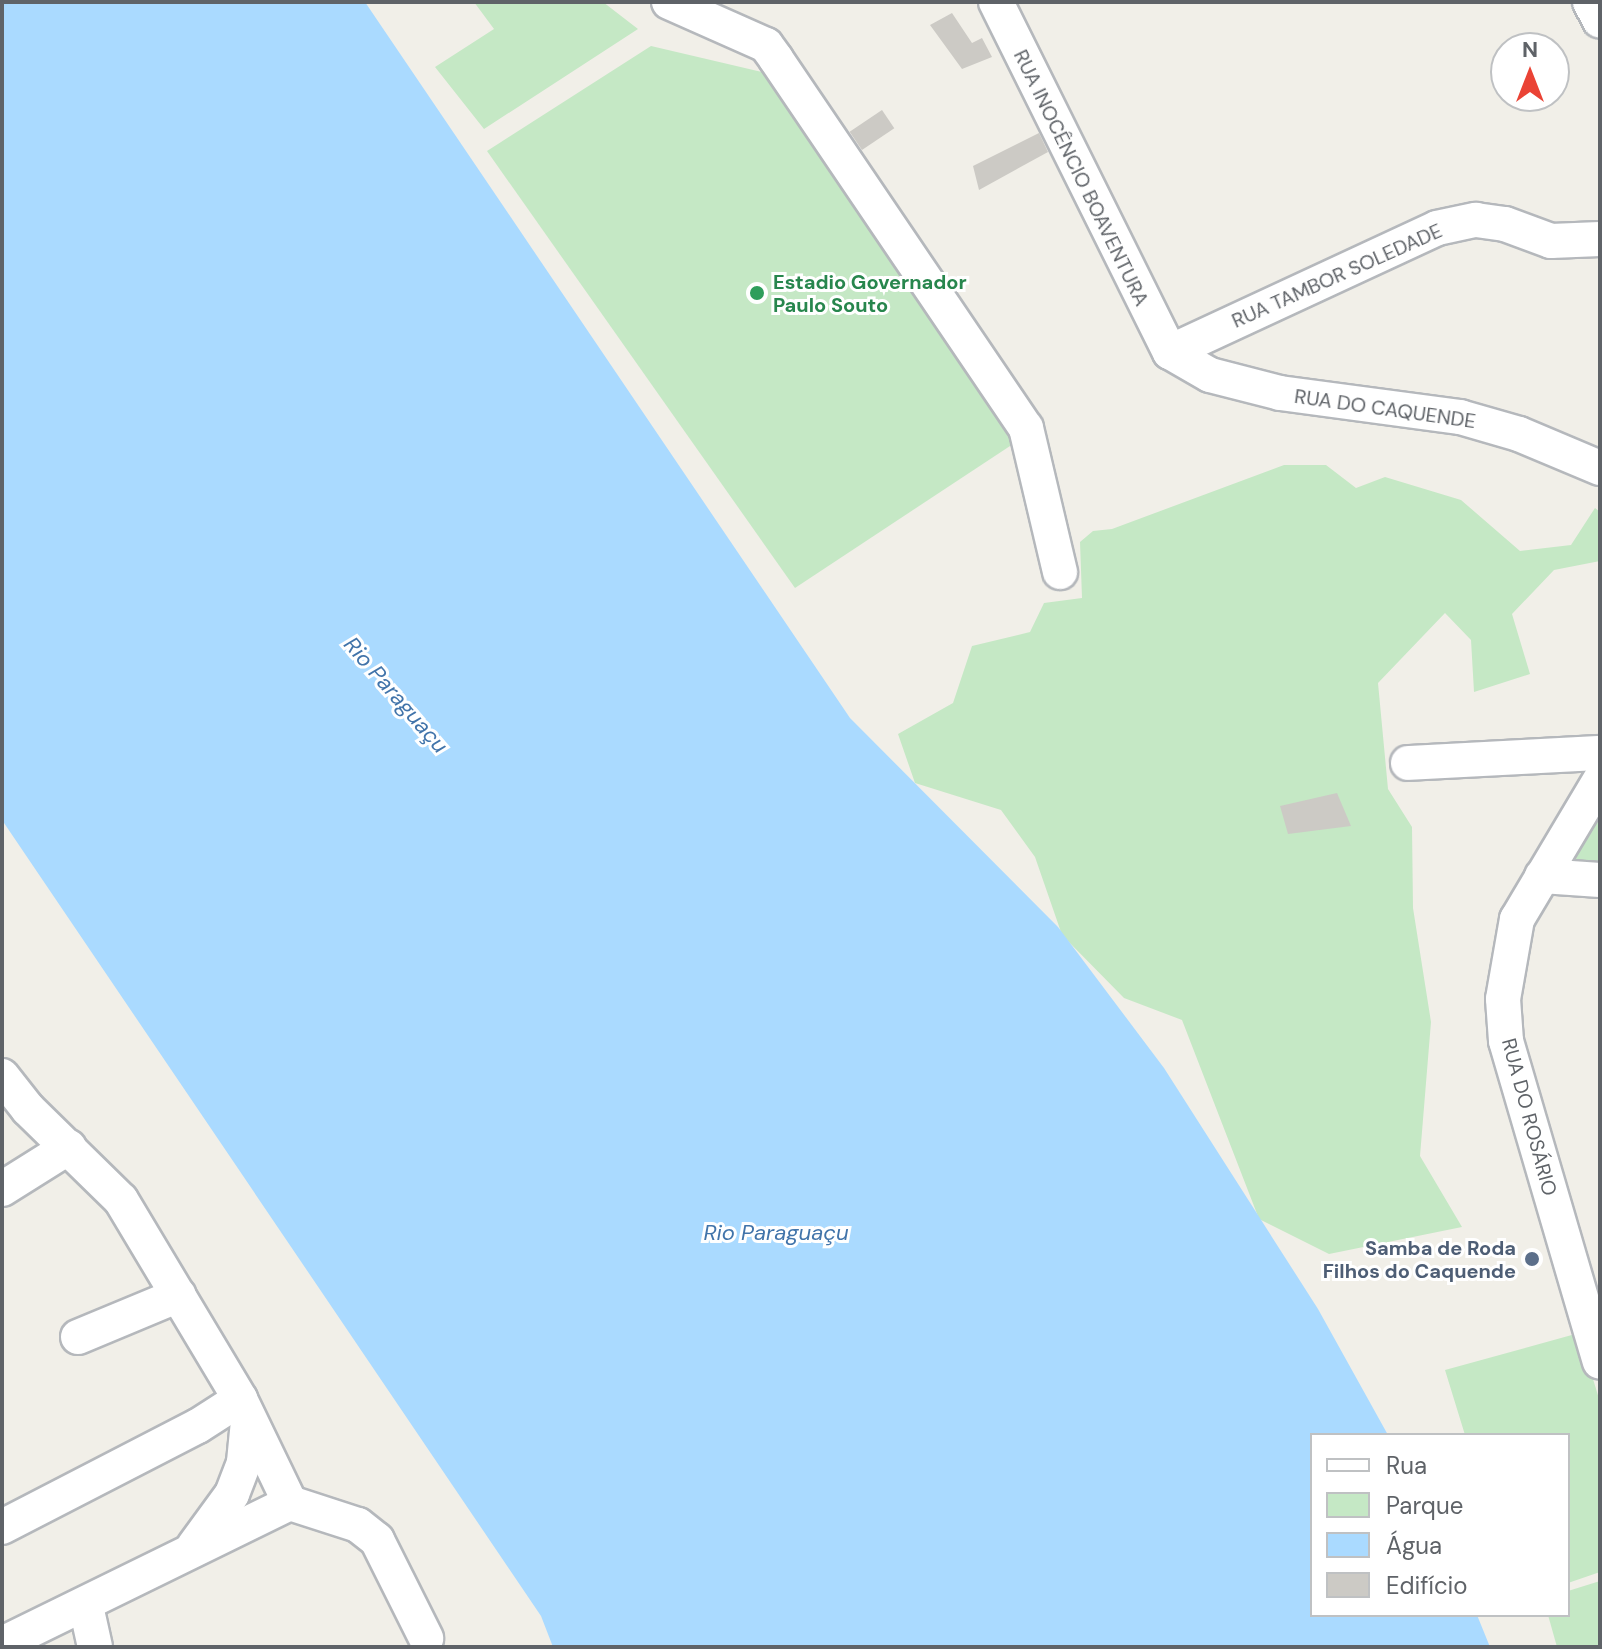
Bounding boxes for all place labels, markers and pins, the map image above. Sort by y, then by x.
place label: Estadio Governador Paulo Souto [773,270,967,317]
marker: Estadio Governador Paulo Souto [748,284,766,302]
place label: Samba de Roda Filhos do Caquende [1323,1236,1516,1283]
marker: Samba de Roda Filhos do Caquende [1523,1250,1541,1268]

